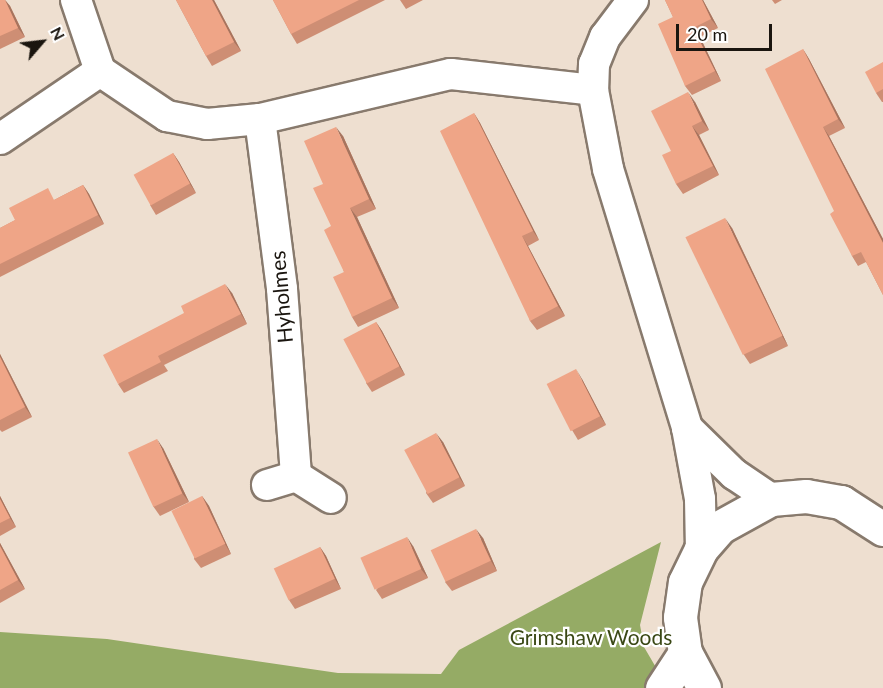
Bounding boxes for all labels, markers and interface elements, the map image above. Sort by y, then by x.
north arrow [12,12,72,72]
scale bar [679,12,775,50]
text: N [47,23,70,43]
text: 20 m [687,23,727,45]
street label: Hyholmes [264,250,298,344]
park label: Grimshaw Woods [509,624,673,650]

